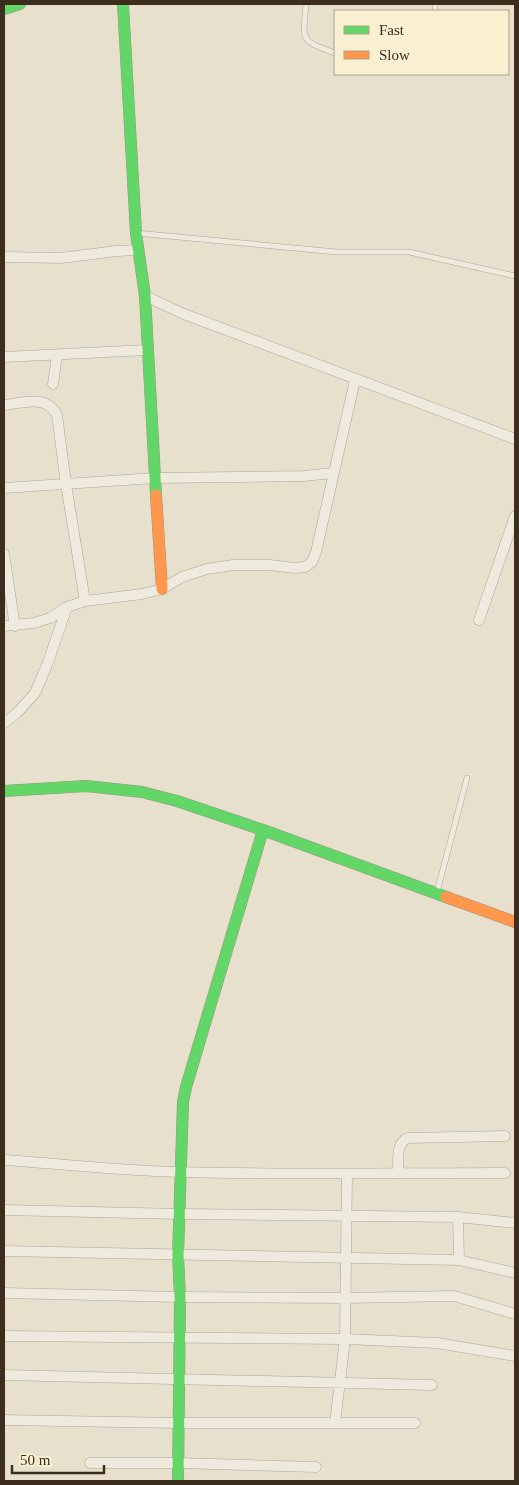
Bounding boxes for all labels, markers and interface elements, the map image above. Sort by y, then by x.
legend [334,10,509,75]
text: Fast [379,22,405,38]
text: Slow [379,47,410,63]
scale bar [12,1442,105,1474]
text: 50 m [20,1452,51,1468]

